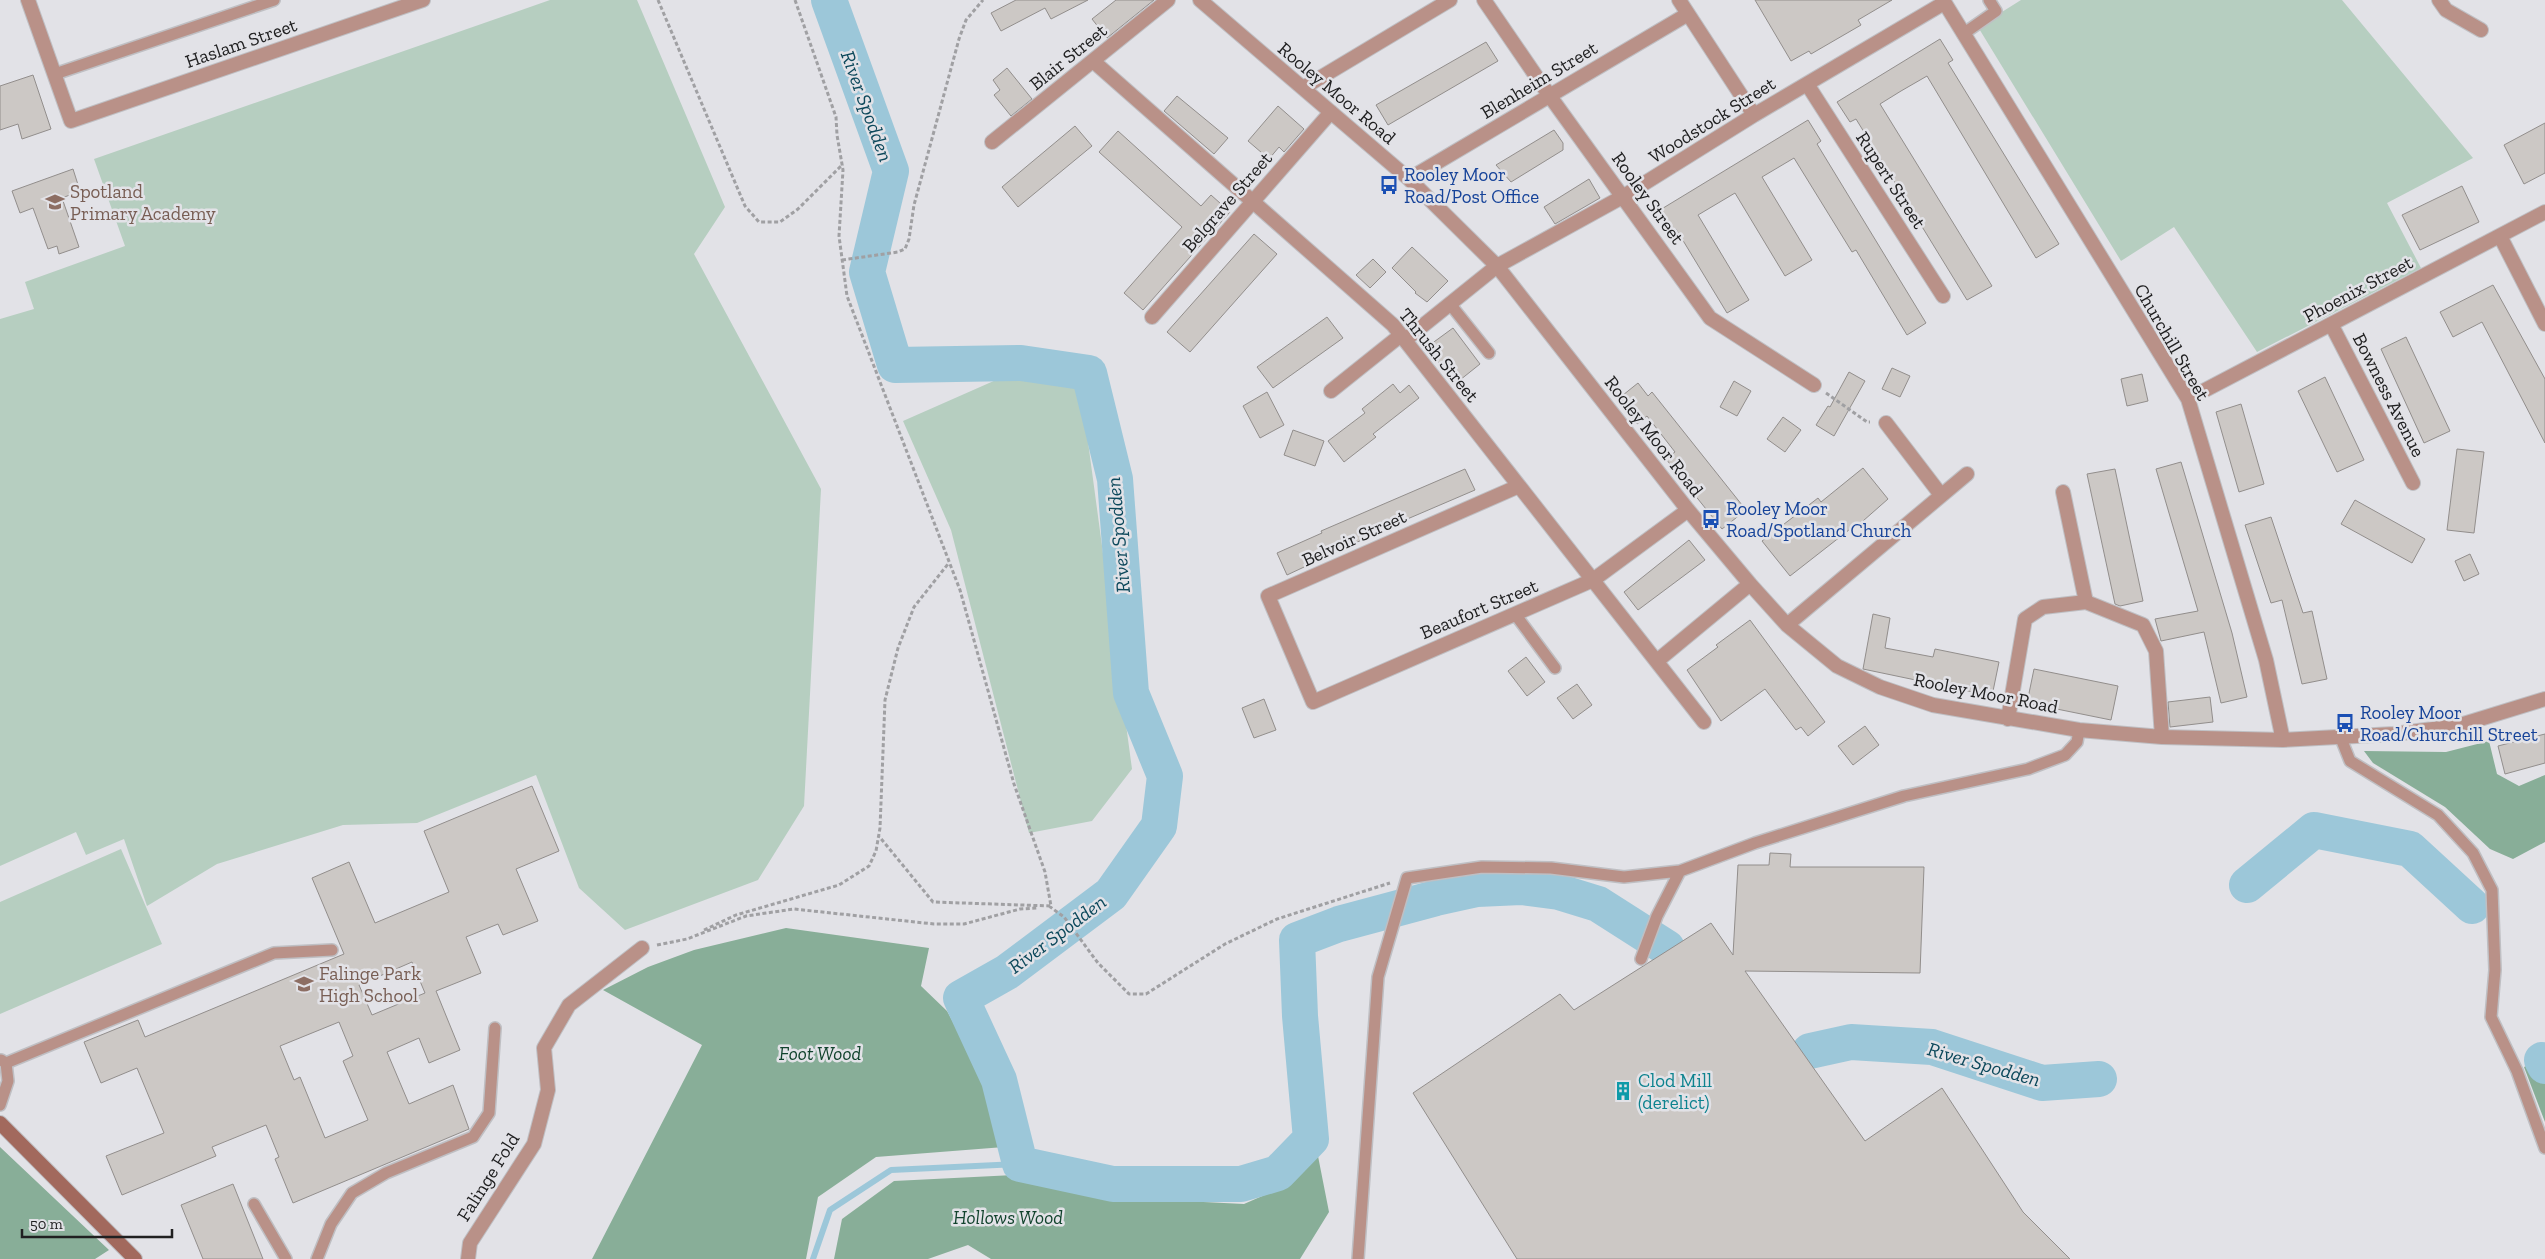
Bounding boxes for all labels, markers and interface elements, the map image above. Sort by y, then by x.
street label: Haslam Street [182,13,300,73]
street label: Blair Street [1025,19,1111,95]
street label: Blenheim Street [1477,36,1601,124]
street label: Rooley Moor Road [1273,37,1401,149]
water label: River Spodden [836,47,898,165]
street label: Woodstock Street [1644,72,1780,168]
street label: Rupert Street [1851,127,1931,233]
street label: Belgrave Street [1177,147,1277,257]
street label: Rooley Street [1607,147,1689,249]
place label: Rooley Moor Road/Post Office [1404,163,1539,208]
bus stop icon: Rooley Moor Road/Post Office [1378,174,1400,196]
place label: Spotland Primary Academy [70,180,216,225]
school or university icon: Spotland Primary Academy [44,191,66,213]
street label: Phoenix Street [2299,251,2417,327]
street label: Churchill Street [2129,280,2215,404]
street label: Thrush Street [1394,303,1484,407]
street label: Bowness Avenue [2348,329,2430,461]
street label: Rooley Moor Road [1600,371,1709,501]
water label: River Spodden [1101,476,1135,594]
place label: Rooley Moor Road/Spotland Church [1726,497,1912,542]
street label: Belvoir Street [1298,505,1410,571]
bus stop icon: Rooley Moor Road/Spotland Church [1700,508,1722,530]
street label: Beaufort Street [1417,574,1541,644]
street label: Rooley Moor Road [1912,668,2061,718]
place label: Rooley Moor Road/Churchill Street [2360,701,2538,746]
bus stop icon: Rooley Moor Road/Churchill Street [2334,712,2356,734]
water label: River Spodden [1003,889,1111,979]
place label: Falinge Park High School [319,962,421,1007]
school or university icon: Falinge Park High School [293,973,315,995]
water label: River Spodden [1925,1036,2043,1092]
park label: Foot Wood [779,1042,862,1065]
place label: Clod Mill (derelict) [1638,1069,1712,1114]
building icon: Clod Mill (derelict) [1612,1080,1634,1102]
street label: Falinge Fold [452,1128,525,1225]
scale bar [22,1206,172,1238]
park label: Hollows Wood [953,1206,1063,1229]
text: 50 m [30,1215,63,1233]

